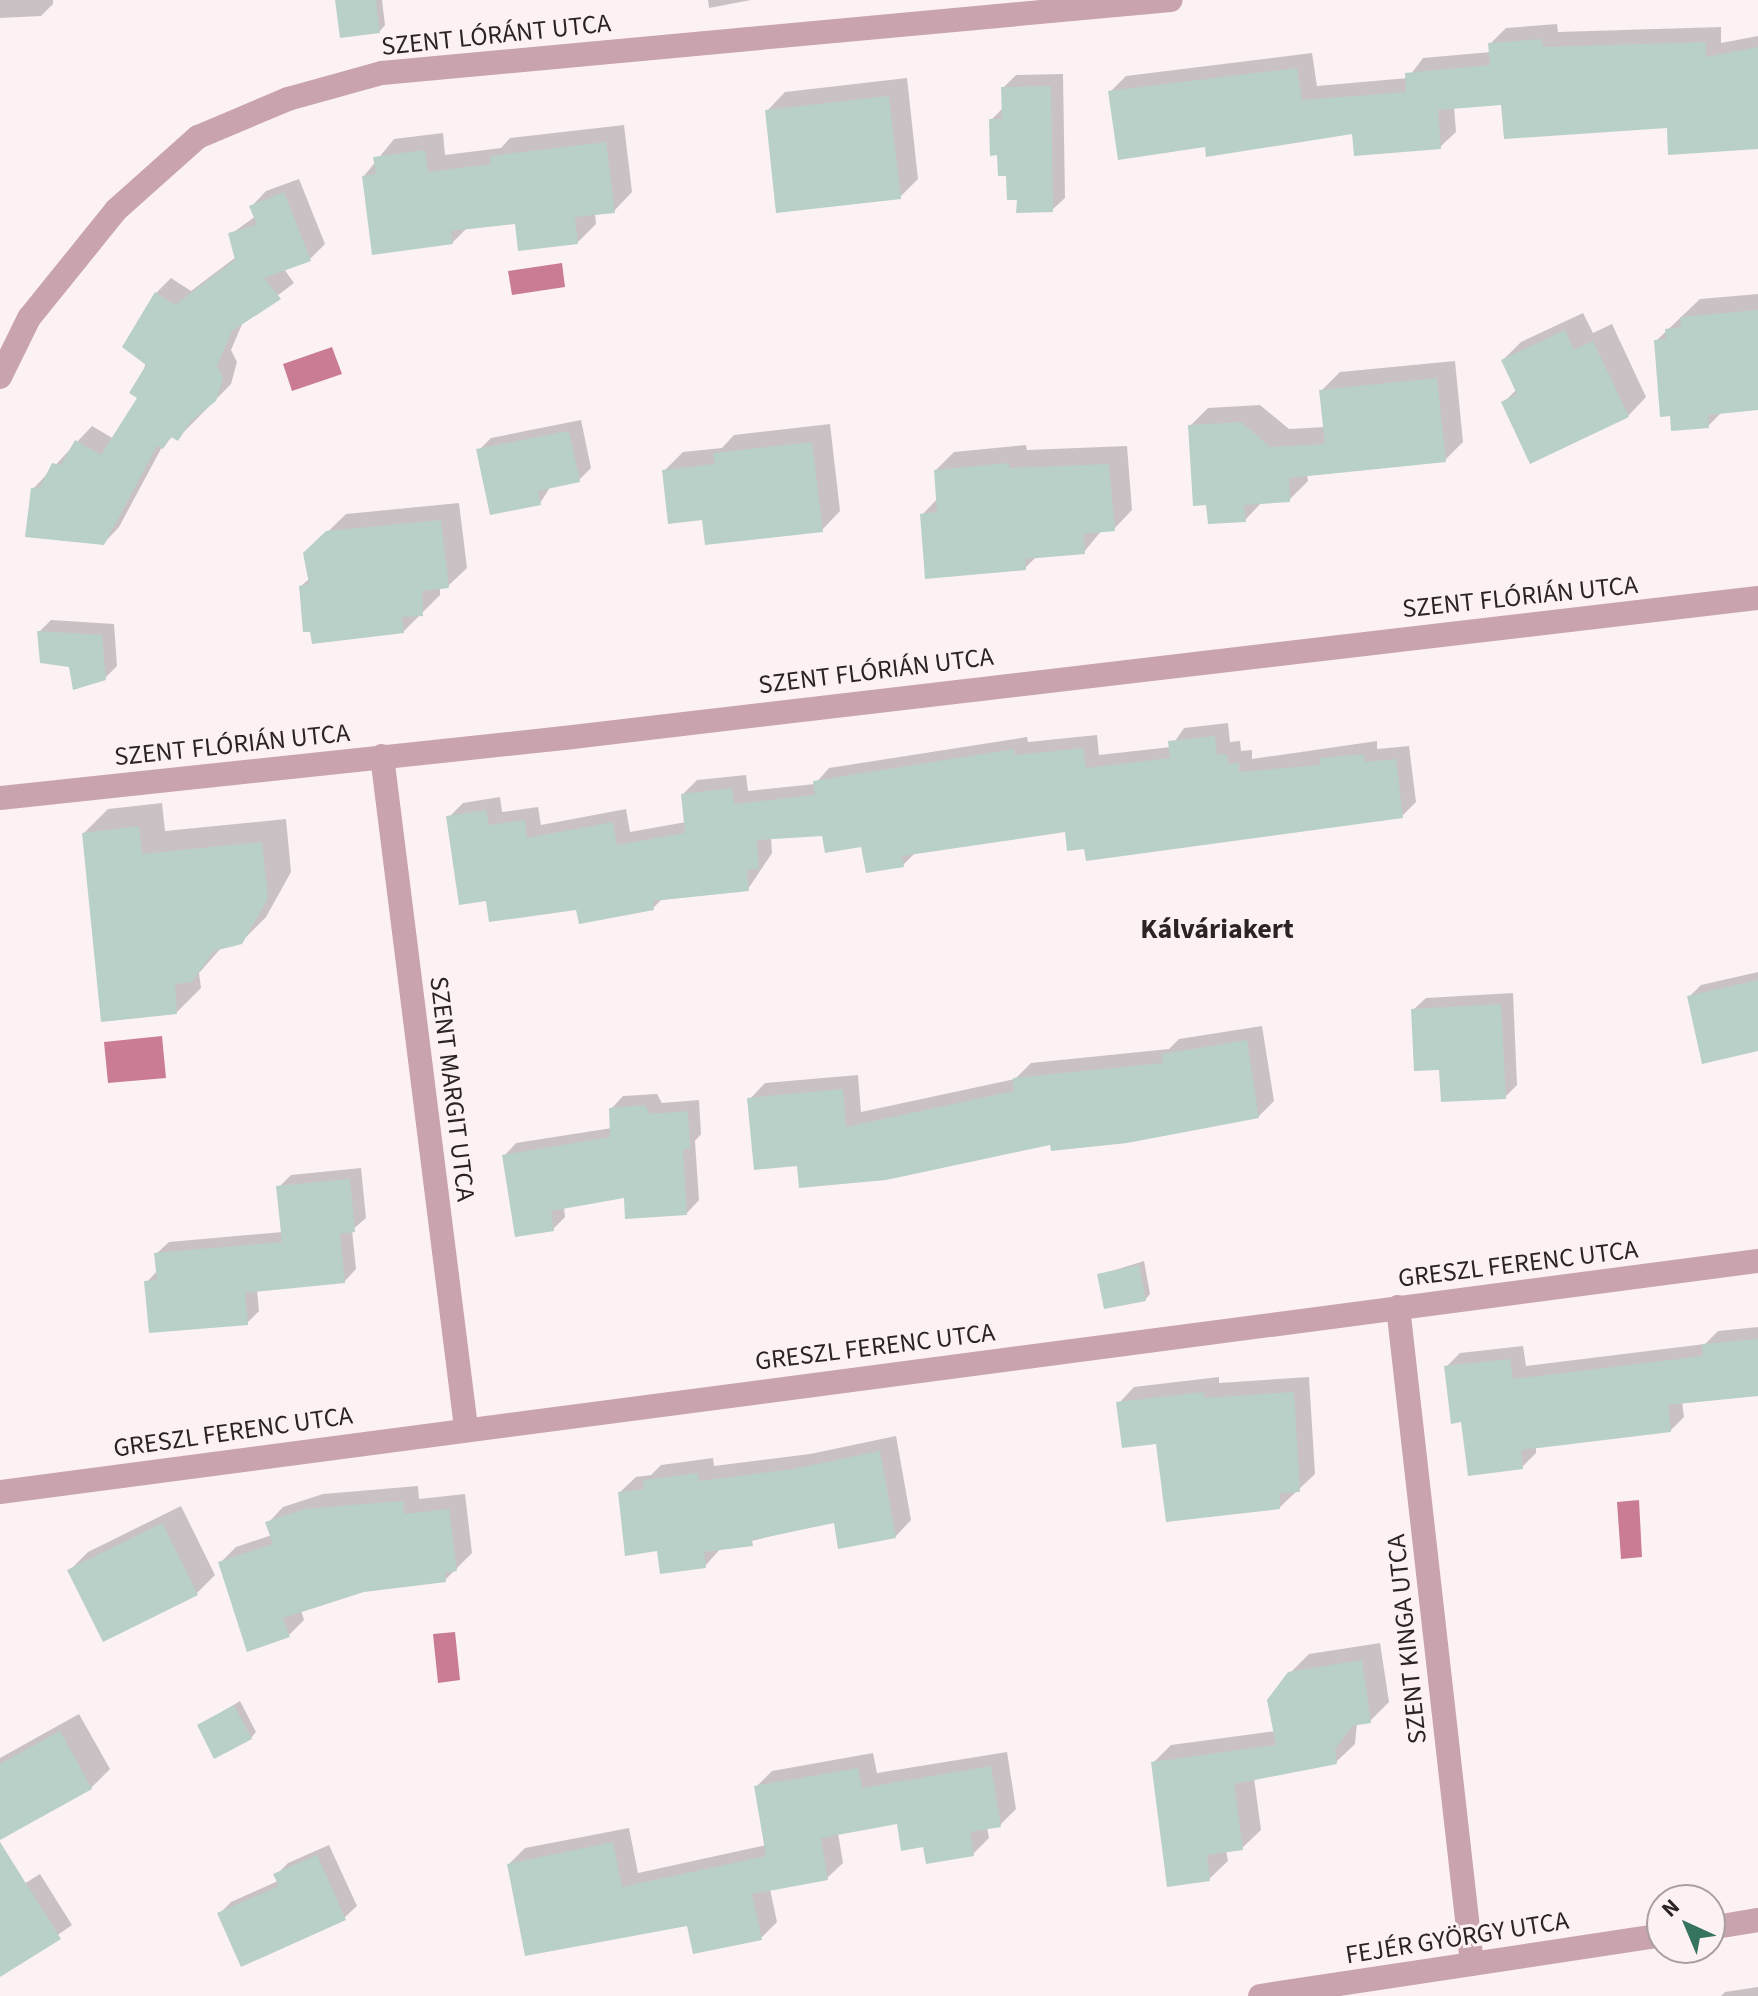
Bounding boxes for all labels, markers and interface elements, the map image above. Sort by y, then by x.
street label: SZENT LÓRÁNT UTCA [380,7,612,63]
street label: SZENT FLÓRIÁN UTCA [1401,569,1639,625]
street label: SZENT FLÓRIÁN UTCA [757,641,995,701]
street label: SZENT FLÓRIÁN UTCA [113,717,351,773]
district label: Kálváriakert [1140,912,1294,946]
street label: SZENT MARGIT UTCA [423,975,481,1203]
street label: GRESZL FERENC UTCA [1396,1234,1640,1294]
street label: GRESZL FERENC UTCA [753,1317,997,1377]
street label: GRESZL FERENC UTCA [111,1400,355,1464]
street label: SZENT KINGA UTCA [1380,1533,1434,1745]
north arrow [1646,1884,1726,1964]
text: N [1654,1892,1687,1925]
street label: FEJÉR GYÖRGY UTCA [1343,1905,1571,1971]

